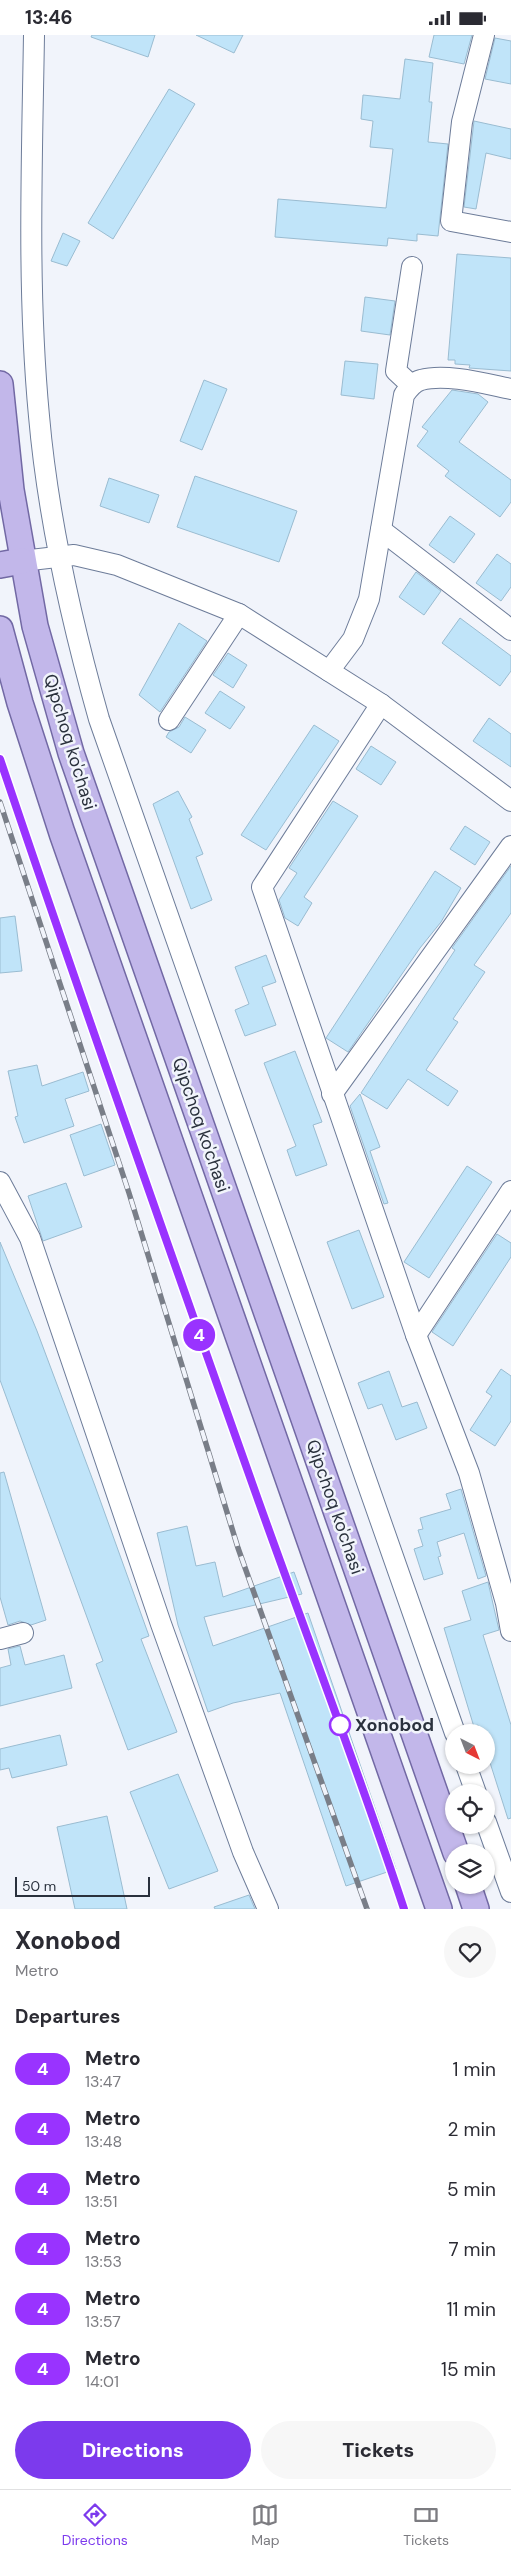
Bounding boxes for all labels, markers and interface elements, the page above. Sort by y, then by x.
text: 13:46 [25,5,73,30]
street label: Qipchoq ko'chasi [38,671,102,813]
street label: Qipchoq ko'chasi [167,1054,235,1196]
line badge: 4 [183,1319,215,1351]
text: 4 [193,1323,205,1347]
street label: Qipchoq ko'chasi [301,1436,369,1578]
place label: Xonobod [355,1713,434,1737]
marker: Xonobod [329,1714,351,1736]
north arrow [445,1724,495,1774]
map controls [445,1724,495,1894]
button: locate [445,1784,495,1834]
button: layers [445,1844,495,1894]
scale bar [15,1874,150,1897]
text: 50 m [22,1877,56,1895]
text: Xonobod [15,1925,121,1956]
button: heart [444,1926,496,1978]
text: Metro [15,1960,59,1981]
text: Departures [15,2004,120,2029]
text: Metro [85,2046,141,2071]
text: 4 [37,2057,48,2081]
text: 1 min [453,2057,496,2082]
text: 13:47 [85,2071,121,2092]
text: Metro [85,2106,141,2131]
text: 4 [37,2117,48,2141]
text: 2 min [448,2117,496,2142]
text: 13:48 [85,2131,122,2152]
text: Metro [85,2166,141,2191]
text: 4 [37,2177,48,2201]
text: 5 min [447,2177,496,2202]
text: 13:51 [85,2191,117,2212]
text: Metro [85,2226,141,2251]
text: 4 [37,2237,48,2261]
text: 7 min [448,2237,496,2262]
text: 13:53 [85,2251,122,2272]
text: Metro [85,2286,141,2311]
text: 4 [37,2297,48,2321]
text: 11 min [447,2297,496,2322]
text: 13:57 [85,2311,121,2332]
text: Metro [85,2346,141,2371]
text: 4 [37,2357,48,2381]
text: 15 min [441,2357,496,2382]
text: 14:01 [85,2371,119,2392]
button: Directions [15,2421,251,2479]
button: Tickets [261,2421,496,2479]
tab: Directions [62,2501,128,2549]
tab: Map [251,2501,280,2549]
tab: Tickets [403,2501,449,2549]

